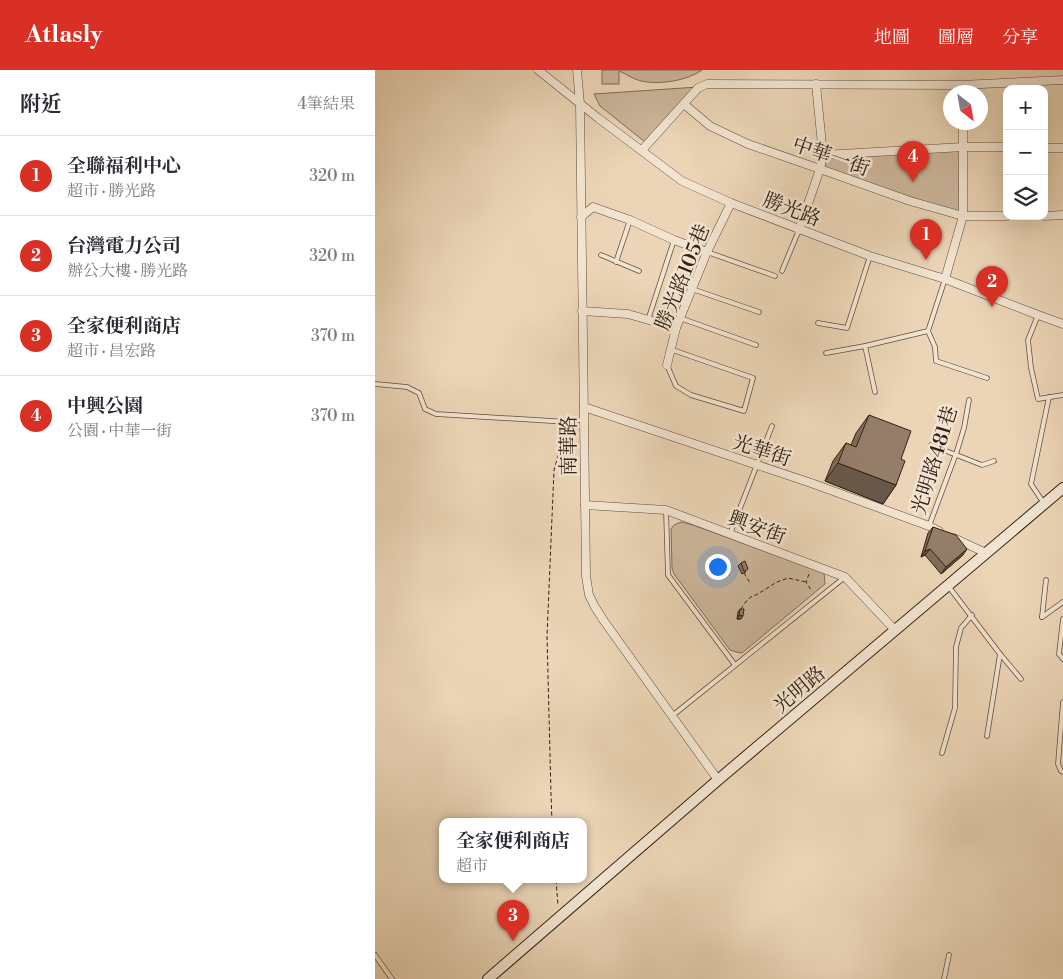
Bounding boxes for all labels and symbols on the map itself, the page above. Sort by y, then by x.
north arrow [943,85,988,130]
street label: 中華一街 [789,133,872,182]
pin: 4 [897,141,929,182]
street label: 勝光路 [759,188,824,233]
pin: 1 [910,219,942,260]
street label: 勝光路105巷 [651,221,716,334]
pin: 2 [976,266,1008,307]
street label: 光明路481巷 [907,403,964,518]
street label: 南華路 [557,416,582,476]
street label: 光華街 [729,430,794,473]
street label: 興安街 [724,506,789,550]
your location [705,554,731,580]
street label: 光明路 [769,661,831,719]
pin: 3 [497,900,529,941]

